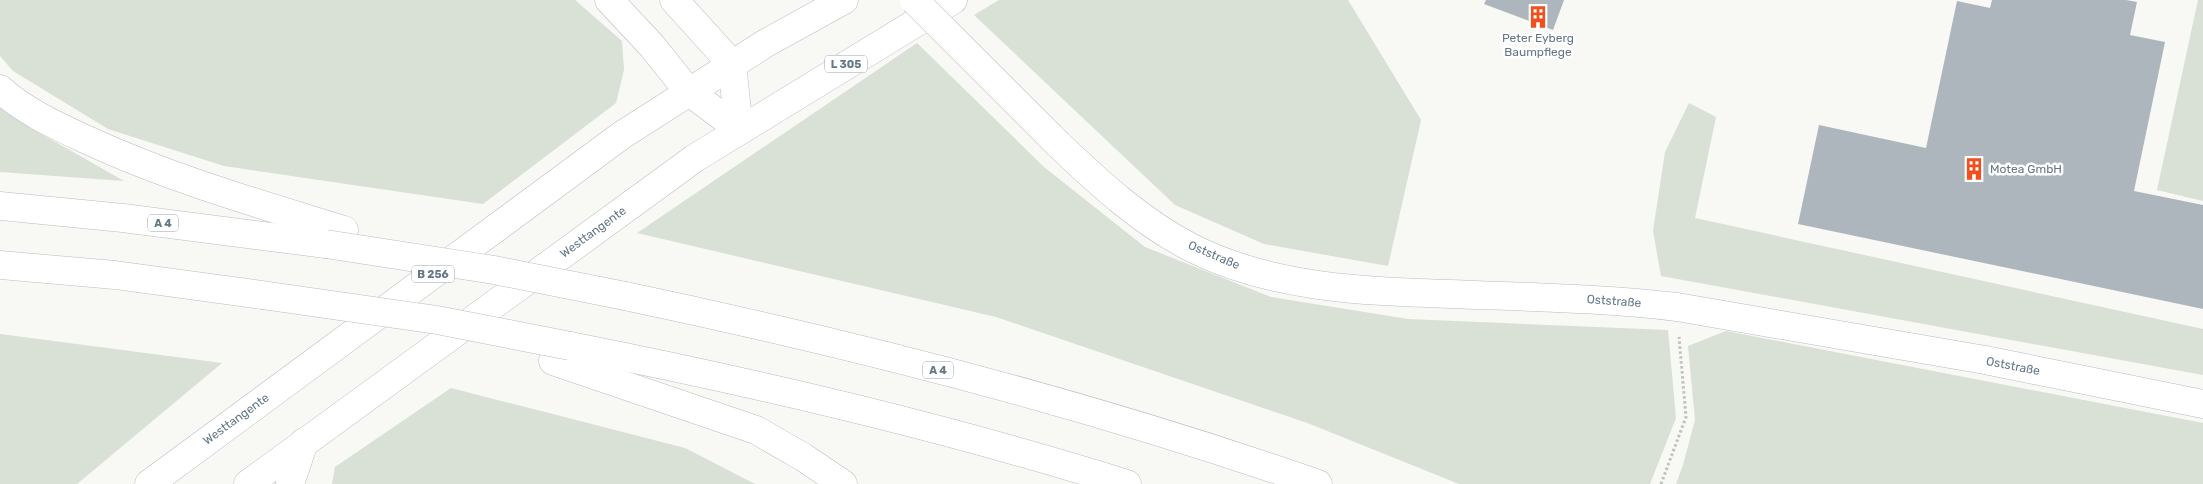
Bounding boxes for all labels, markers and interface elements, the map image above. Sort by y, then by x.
building icon: Peter Eyberg Baumpflege [1525,4,1551,30]
place label: Peter Eyberg Baumpflege [1502,31,1574,59]
road number: L 305 [825,56,867,72]
building icon: Motea GmbH [1961,156,1987,182]
place label: Motea GmbH [1990,162,2062,176]
street label: Westtangente [557,203,629,261]
road number: A 4 [148,214,178,232]
street label: Oststraße [1186,238,1242,272]
road number: B 256 [412,266,454,282]
street label: Oststraße [1586,292,1642,310]
street label: Oststraße [1985,354,2041,378]
road number: A 4 [923,362,953,378]
street label: Westtangente [200,390,272,448]

